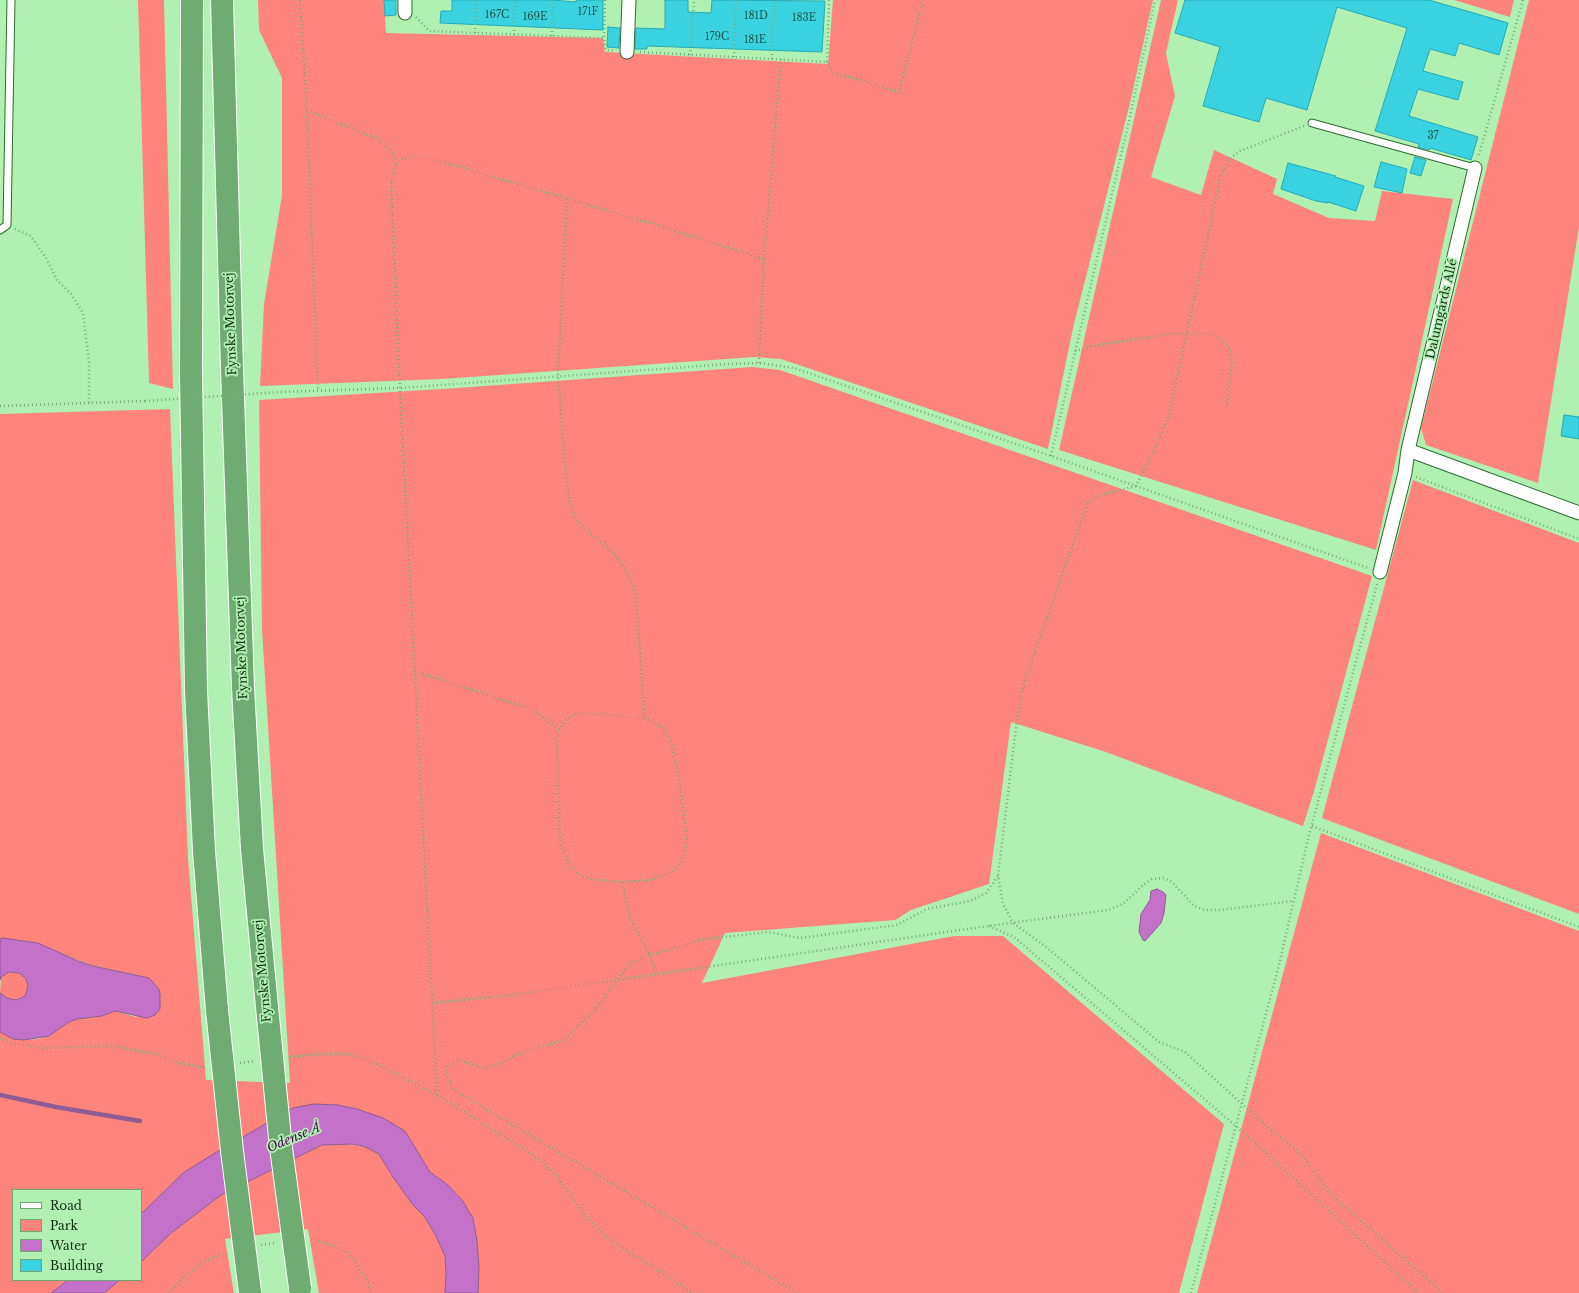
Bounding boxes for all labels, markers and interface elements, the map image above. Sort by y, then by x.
house number: 171F [578,6,598,18]
house number: 167C [485,9,509,21]
house number: 181D [744,10,768,22]
house number: 169E [523,11,547,23]
house number: 183E [792,12,816,24]
house number: 179C [705,31,729,43]
house number: 181E [744,34,766,46]
house number: 37 [1427,130,1439,142]
street label: Dalumgårds Allé [1423,258,1461,360]
street label: Fynske Motorvej [222,272,240,376]
street label: Fynske Motorvej [233,596,251,700]
street label: Fynske Motorvej [251,919,275,1023]
water label: Odense Å [265,1120,323,1156]
legend [12,1189,142,1281]
text: Road [50,1198,82,1213]
text: Park [50,1218,78,1233]
text: Water [50,1238,87,1253]
text: Building [50,1258,103,1273]

